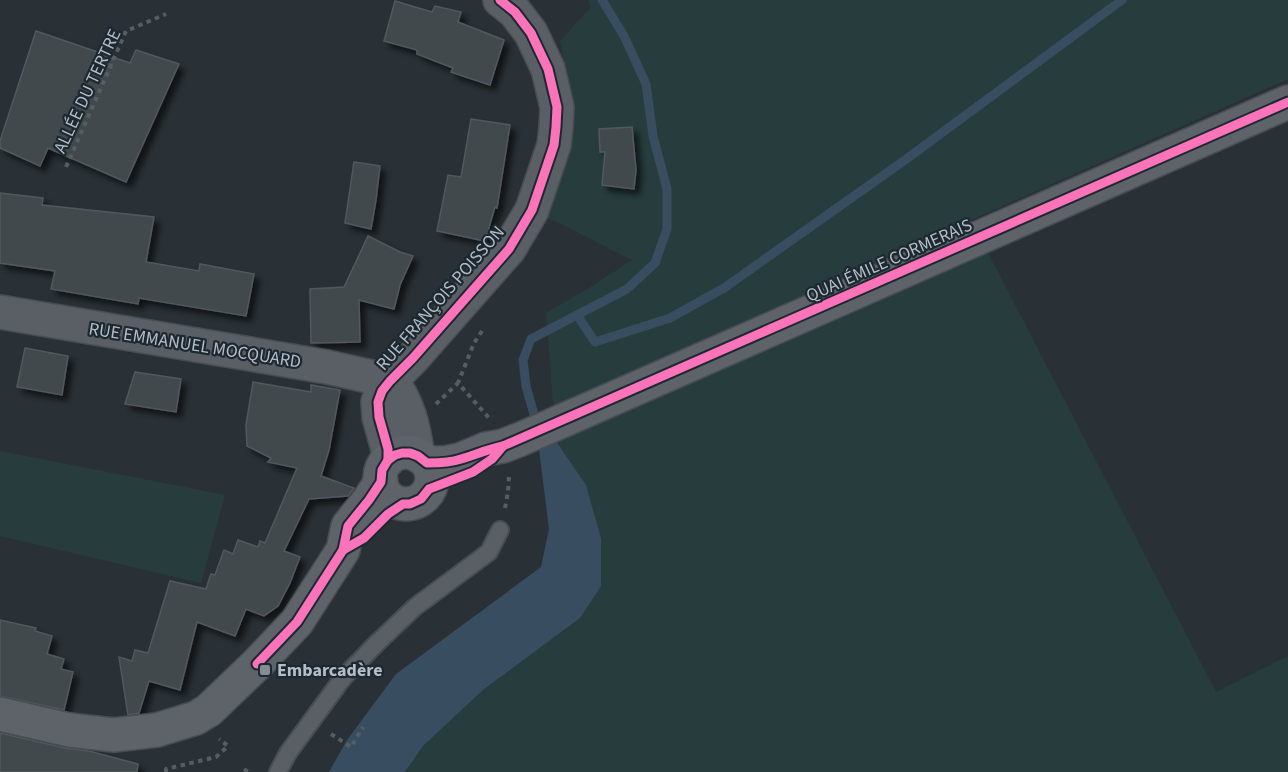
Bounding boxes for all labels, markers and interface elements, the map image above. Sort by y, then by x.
street label: ALLÉE DU TERTRE [48,25,127,158]
street label: QUAI ÉMILE CORMERAIS [802,213,976,308]
street label: RUE FRANÇOIS POISSON [370,220,510,376]
street label: RUE EMMANUEL MOCQUARD [87,316,303,375]
place label: Embarcadère [277,658,383,683]
marker: Embarcadère [258,663,272,677]

